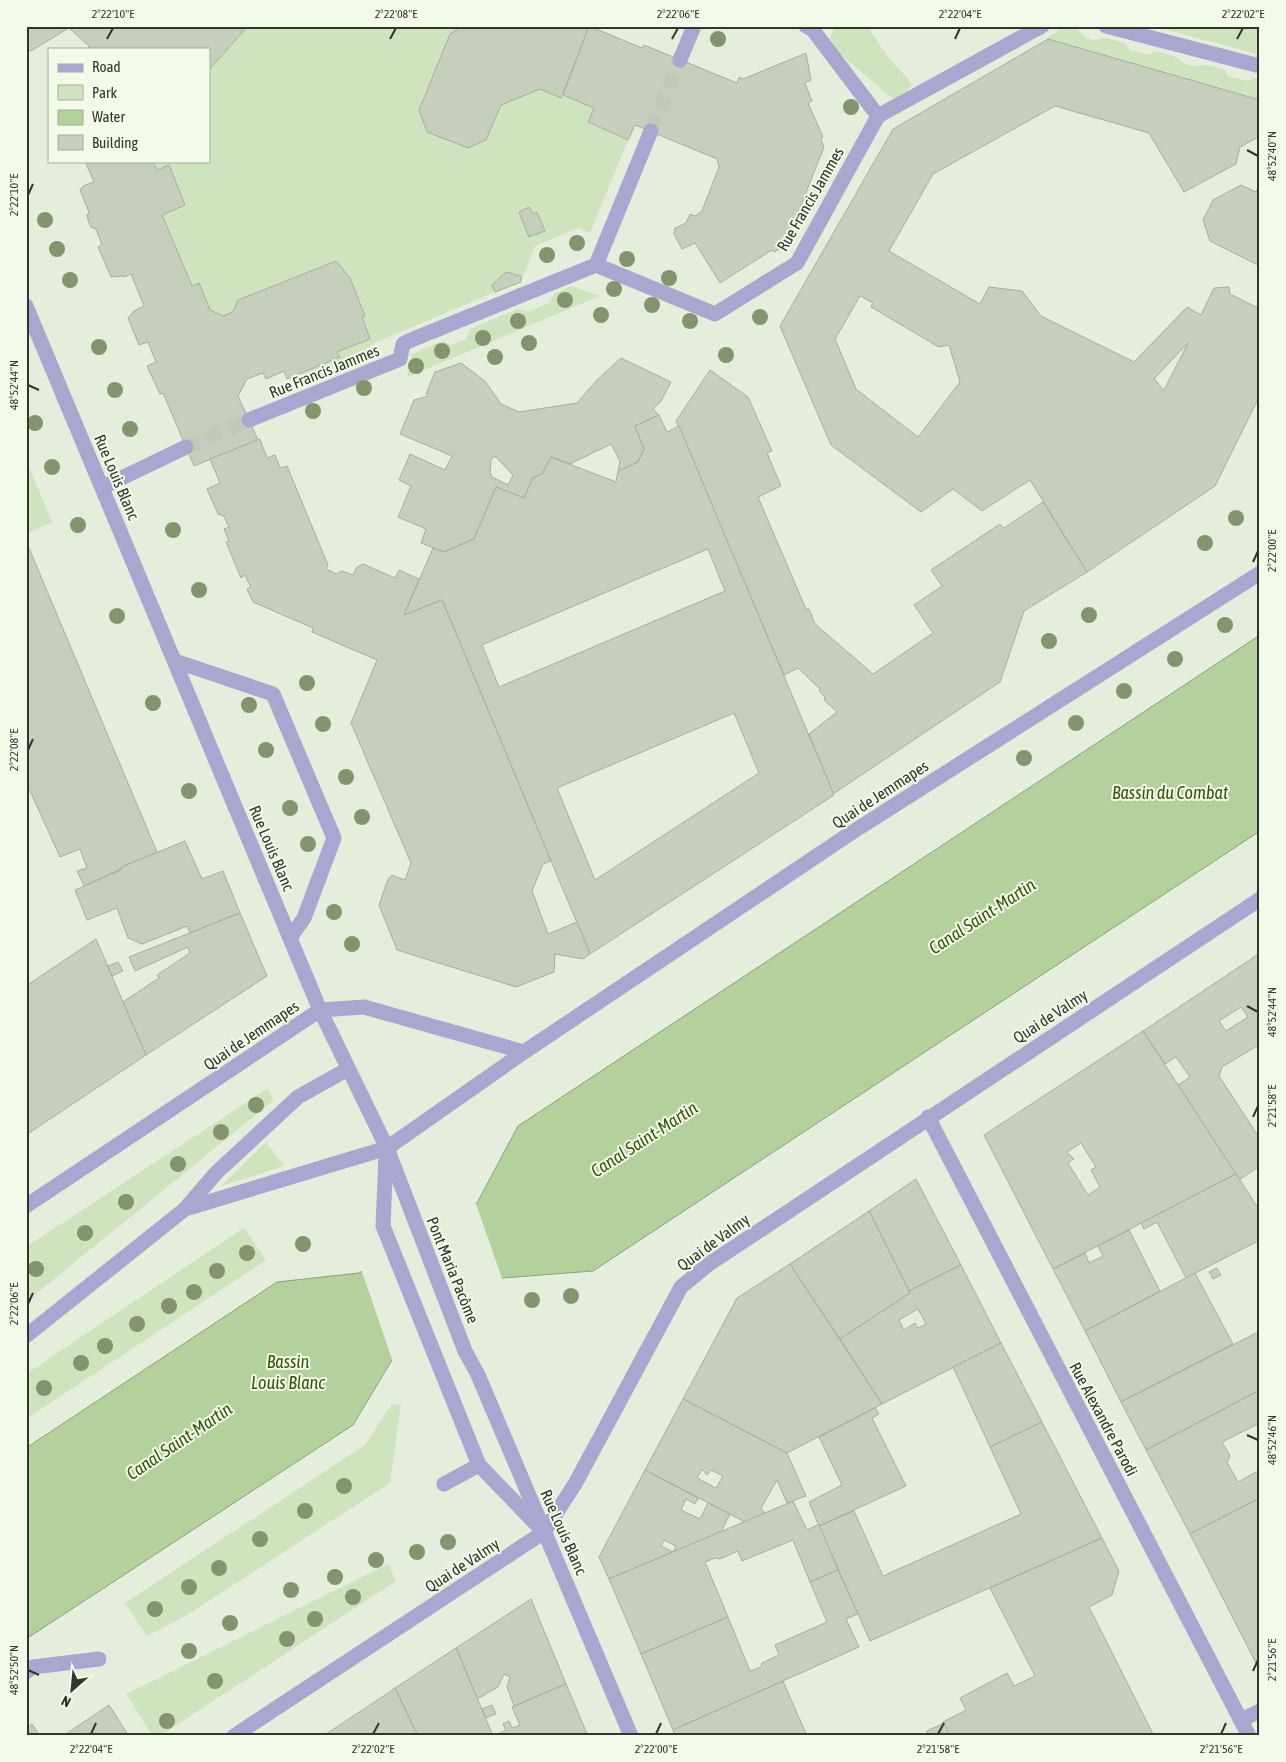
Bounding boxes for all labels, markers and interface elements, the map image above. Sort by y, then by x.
text: 2°22'10"E [92,7,134,21]
text: 2°22'08"E [375,7,417,21]
text: 2°22'06"E [657,7,699,21]
text: 2°22'04"E [939,7,981,21]
text: 2°22'02"E [1222,7,1264,21]
legend [48,48,210,162]
text: Road [92,58,121,75]
text: Park [92,84,117,101]
text: Water [92,108,125,125]
text: 48°52'40"N [1265,131,1279,181]
text: Building [92,134,138,151]
street label: Rue Francis Jammes [773,144,847,254]
text: 2°22'10"E [7,174,21,216]
street label: Rue Francis Jammes [266,341,382,401]
text: 48°52'44"N [7,360,21,410]
street label: Rue Louis Blanc [91,432,143,523]
text: 2°22'00"E [1265,530,1279,572]
text: 2°22'08"E [7,729,21,771]
street label: Quai de Jemmapes [829,756,932,833]
water label: Bassin du Combat [1112,782,1229,803]
street label: Rue Louis Blanc [246,803,298,894]
water label: Canal Saint-Martin [925,874,1039,958]
street label: Quai de Valmy [1010,985,1091,1047]
text: 48°52'44"N [1265,987,1279,1037]
street label: Quai de Jemmapes [200,996,303,1074]
text: 2°21'58"E [1265,1085,1279,1127]
water label: Canal Saint-Martin [587,1097,701,1181]
street label: Quai de Valmy [673,1210,753,1275]
street label: Pont Maria Pacôme [423,1214,483,1326]
text: 2°22'06"E [7,1283,21,1325]
water label: Bassin Louis Blanc [251,1351,325,1393]
street label: Rue Alexandre Parodi [1066,1359,1142,1479]
water label: Canal Saint-Martin [122,1398,236,1484]
text: 48°52'46"N [1265,1415,1279,1465]
street label: Rue Louis Blanc [537,1487,591,1577]
street label: Quai de Valmy [422,1534,503,1596]
text: 2°21'56"E [1265,1639,1279,1681]
text: 48°52'50"N [7,1645,21,1695]
north arrow [48,1664,98,1714]
text: N [59,1693,73,1711]
text: 2°22'04"E [70,1742,112,1756]
text: 2°22'02"E [352,1742,394,1756]
text: 2°22'00"E [635,1742,677,1756]
text: 2°21'58"E [917,1742,959,1756]
text: 2°21'56"E [1200,1742,1242,1756]

